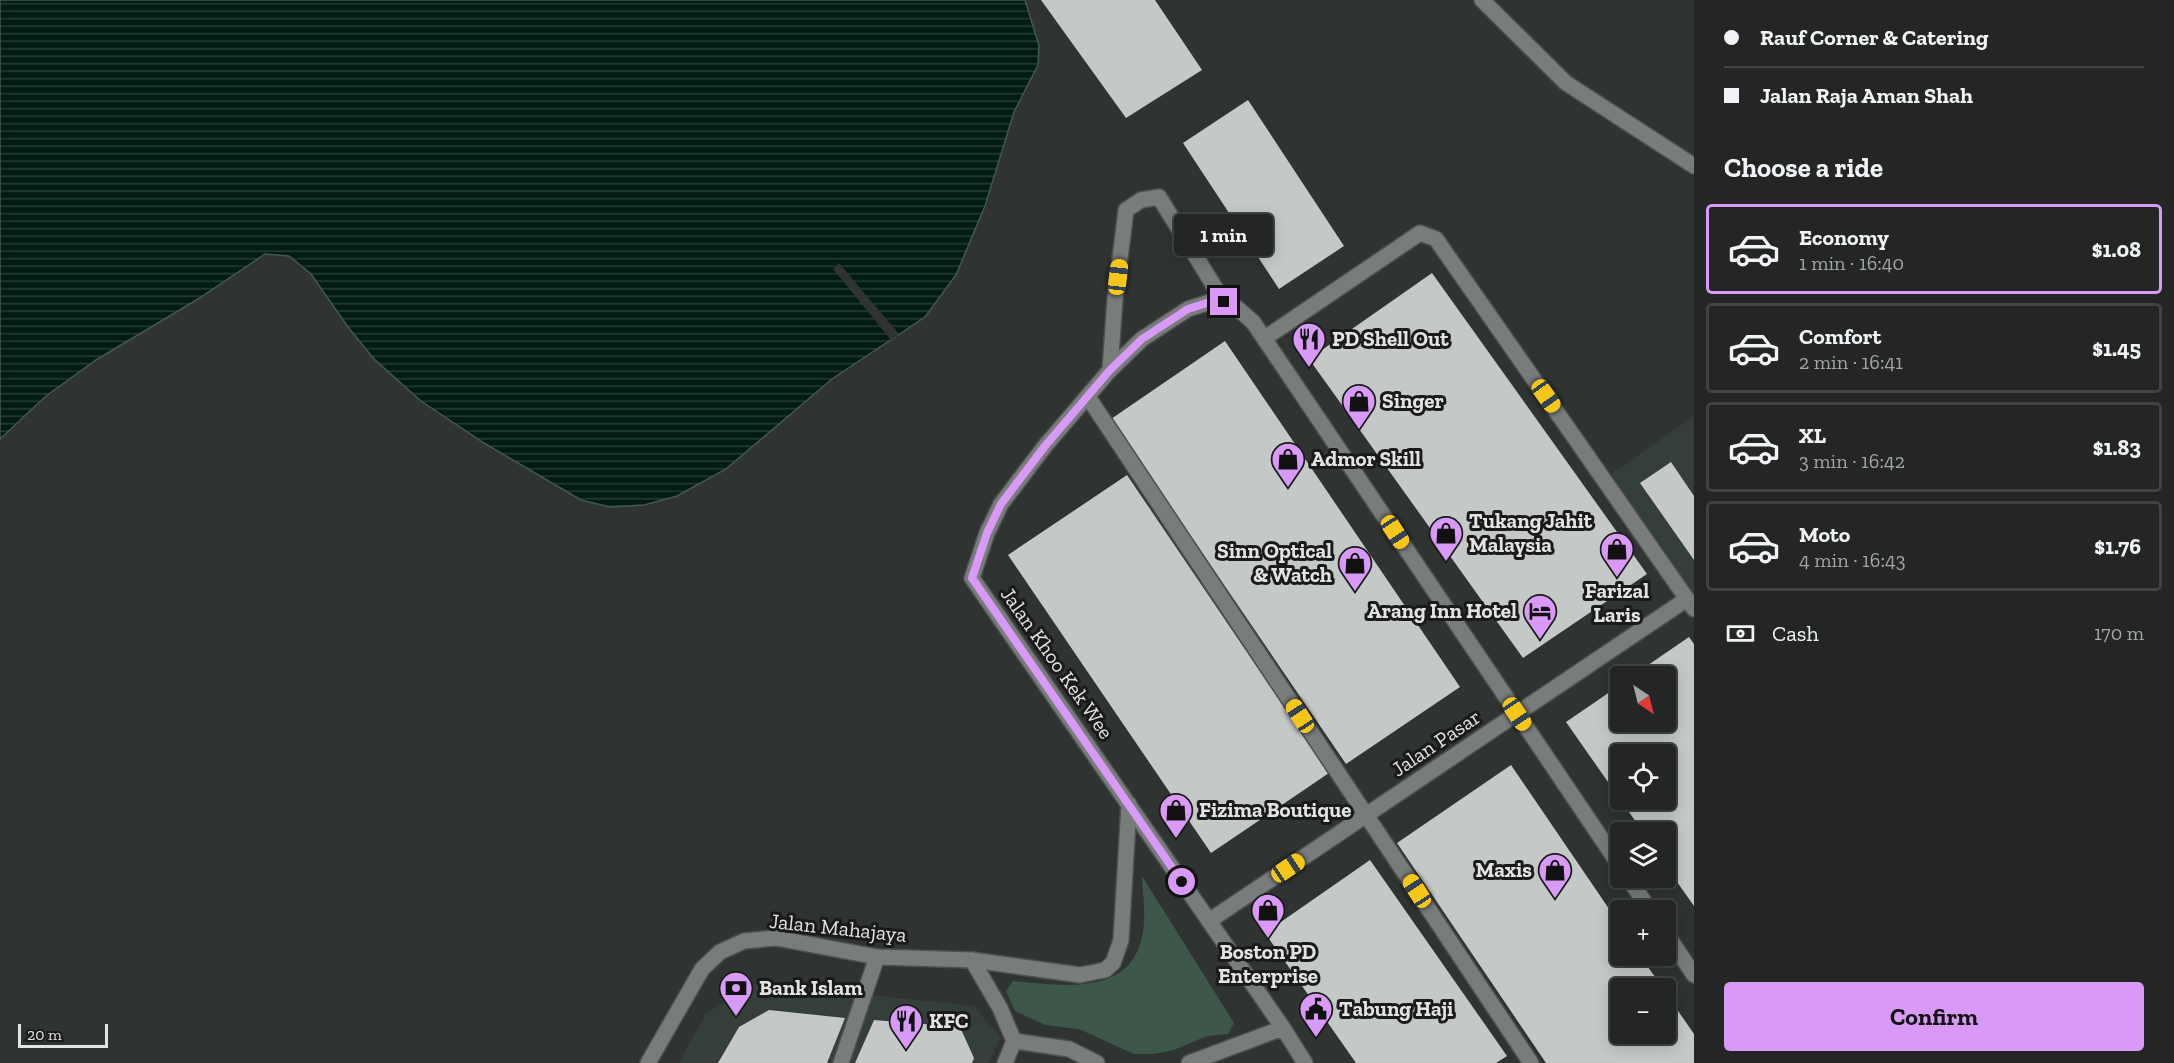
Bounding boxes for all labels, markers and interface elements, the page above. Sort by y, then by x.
text: Rauf Corner & Catering [1760,24,1989,51]
text: Jalan Raja Aman Shah [1760,82,1973,109]
text: Choose a ride [1724,152,1883,184]
callout: 1 min [1174,215,1274,257]
icon: car [1727,222,1781,276]
text: 1 min [1200,223,1247,247]
text: Economy [1799,224,1889,251]
text: $1.08 [2092,236,2141,263]
text: 1 min · 16:40 [1799,251,1904,275]
car [1107,258,1129,296]
route end [1210,288,1237,315]
restaurant icon: PD Shell Out [1291,321,1327,368]
icon: car [1727,321,1781,375]
text: Comfort [1799,323,1881,350]
place label: PD Shell Out [1332,326,1449,351]
text: $1.45 [2092,335,2141,362]
text: 2 min · 16:41 [1799,350,1903,374]
car [1528,376,1564,416]
shop icon: Singer [1341,383,1377,430]
place label: Singer [1382,388,1444,413]
icon: car [1727,420,1781,474]
text: XL [1799,422,1826,449]
text: $1.83 [2093,434,2141,461]
shop icon: Admor Skill [1270,441,1306,488]
place label: Admor Skill [1311,446,1421,471]
text: 3 min · 16:42 [1799,449,1905,473]
place label: Tukang Jahit Malaysia [1469,508,1593,557]
car [1378,512,1412,552]
shop icon: Tukang Jahit Malaysia [1428,515,1464,562]
icon: car [1727,519,1781,573]
text: Moto [1799,521,1850,548]
shop icon: Farizal Laris [1599,531,1635,578]
text: $1.76 [2094,533,2141,560]
place label: Sinn Optical & Watch [1217,538,1332,587]
shop icon: Sinn Optical & Watch [1337,545,1373,592]
text: 4 min · 16:43 [1799,548,1905,572]
place label: Farizal Laris [1585,578,1649,627]
street label: Jalan Khoo Kek Wee [996,582,1119,744]
hotel icon: Arang Inn Hotel [1522,593,1558,640]
place label: Arang Inn Hotel [1367,598,1517,623]
icon: cash [1724,617,1757,650]
text: Cash [1772,620,1819,647]
text: 170 m [2094,621,2144,645]
north arrow [1610,666,1676,732]
map controls [1610,666,1676,1044]
car [1499,694,1535,734]
car [1283,696,1317,736]
street label: Jalan Pasar [1386,704,1485,781]
button: locate [1610,744,1676,810]
shop icon: Fizima Boutique [1158,792,1194,839]
place label: Fizima Boutique [1199,797,1351,822]
button: layers [1610,822,1676,888]
car [1268,850,1308,886]
shop icon: Maxis [1537,852,1573,899]
place label: Maxis [1475,857,1532,882]
route start [1168,868,1195,895]
car [1400,871,1434,911]
shop icon: Boston PD Enterprise [1250,892,1286,939]
button: + [1610,900,1676,966]
street label: Jalan Mahajaya [768,908,908,948]
place label: Boston PD Enterprise [1218,939,1318,988]
bank icon: Bank Islam [718,970,754,1017]
place label: Bank Islam [759,975,863,1000]
button: − [1610,978,1676,1044]
button: Confirm [1724,982,2144,1051]
public building icon: Tabung Haji [1298,991,1334,1038]
place label: Tabung Haji [1339,996,1453,1021]
restaurant icon: KFC [888,1003,924,1050]
place label: KFC [929,1008,969,1033]
scale bar [18,1021,108,1048]
text: 20 m [27,1025,62,1044]

